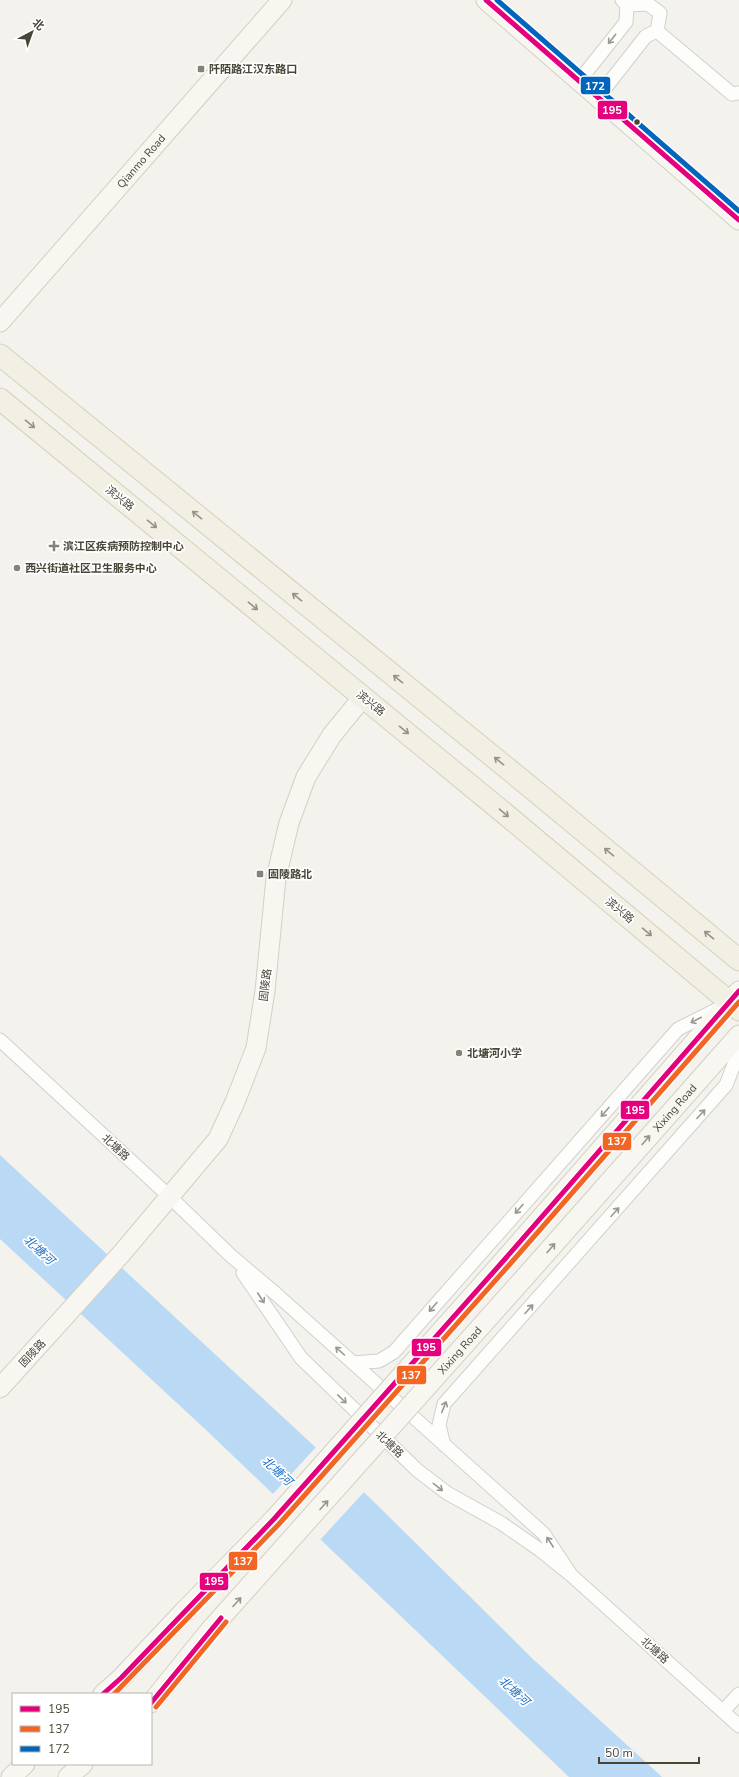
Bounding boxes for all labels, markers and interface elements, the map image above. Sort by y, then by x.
north arrow [12,12,52,52]
text: 北 [29,16,47,34]
one-way arrow [608,34,617,45]
place label: 阡陌路江汉东路口 [209,62,297,77]
marker: 阡陌路江汉东路口 [196,64,206,74]
line badge: 172 [580,76,611,95]
text: 172 [585,79,605,94]
line badge: 195 [597,100,628,120]
text: 195 [602,103,622,118]
unlabelled marker [632,117,642,127]
street label: Qianmo Road [114,131,169,192]
one-way arrow [25,419,36,428]
street label: 滨兴路 [102,482,137,515]
one-way arrow [191,510,202,519]
one-way arrow [147,519,158,528]
place label: 滨江区疾病预防控制中心 [63,539,184,554]
marker: 滨江区疾病预防控制中心 [48,540,60,552]
place label: 西兴街道社区卫生服务中心 [25,561,157,576]
marker: 西兴街道社区卫生服务中心 [12,563,22,573]
one-way arrow [292,592,303,601]
one-way arrow [247,602,258,611]
one-way arrow [393,674,404,683]
street label: 滨兴路 [353,687,388,720]
one-way arrow [398,726,409,735]
one-way arrow [494,757,505,765]
one-way arrow [499,808,510,817]
one-way arrow [604,848,615,857]
place label: 固陵路北 [268,867,312,882]
marker: 固陵路北 [255,869,265,879]
street label: 滨兴路 [602,894,637,927]
one-way arrow [641,928,652,937]
one-way arrow [704,931,714,940]
street label: 固陵路 [256,968,275,1002]
one-way arrow [690,1017,702,1024]
place label: 北塘河小学 [467,1046,522,1061]
marker: 北塘河小学 [454,1048,464,1058]
street label: Xixing Road [650,1081,700,1135]
line badge: 195 [620,1100,650,1120]
text: 195 [625,1103,645,1118]
one-way arrow [601,1107,610,1117]
one-way arrow [696,1109,706,1119]
street label: 北塘路 [98,1131,133,1164]
line badge: 137 [602,1132,632,1151]
text: 137 [607,1134,627,1149]
one-way arrow [642,1135,651,1145]
one-way arrow [515,1204,524,1215]
one-way arrow [610,1206,619,1217]
water label: 北塘河 [20,1232,59,1269]
one-way arrow [546,1243,556,1253]
one-way arrow [257,1292,265,1303]
one-way arrow [429,1302,438,1312]
one-way arrow [524,1304,533,1314]
street label: Xixing Road [435,1323,485,1378]
street label: 固陵路 [16,1336,49,1371]
line badge: 195 [411,1338,442,1357]
text: 195 [416,1340,436,1355]
one-way arrow [335,1347,345,1356]
line badge: 137 [396,1365,427,1385]
text: 137 [401,1368,421,1383]
one-way arrow [337,1394,347,1403]
one-way arrow [441,1401,449,1413]
street label: 北塘路 [373,1428,407,1461]
water label: 北塘河 [258,1453,297,1490]
one-way arrow [432,1482,443,1491]
one-way arrow [319,1500,328,1510]
one-way arrow [545,1537,554,1548]
line badge: 137 [228,1551,258,1571]
text: 137 [233,1554,253,1569]
line badge: 195 [199,1572,229,1591]
text: 195 [204,1574,224,1589]
one-way arrow [232,1596,241,1607]
street label: 北塘路 [637,1634,672,1667]
water label: 北塘河 [495,1673,534,1710]
legend [12,1693,152,1765]
text: 195 [48,1701,70,1717]
text: 137 [48,1721,70,1737]
scale bar [599,1739,699,1765]
text: 172 [48,1741,70,1757]
text: 50 m [605,1745,633,1761]

